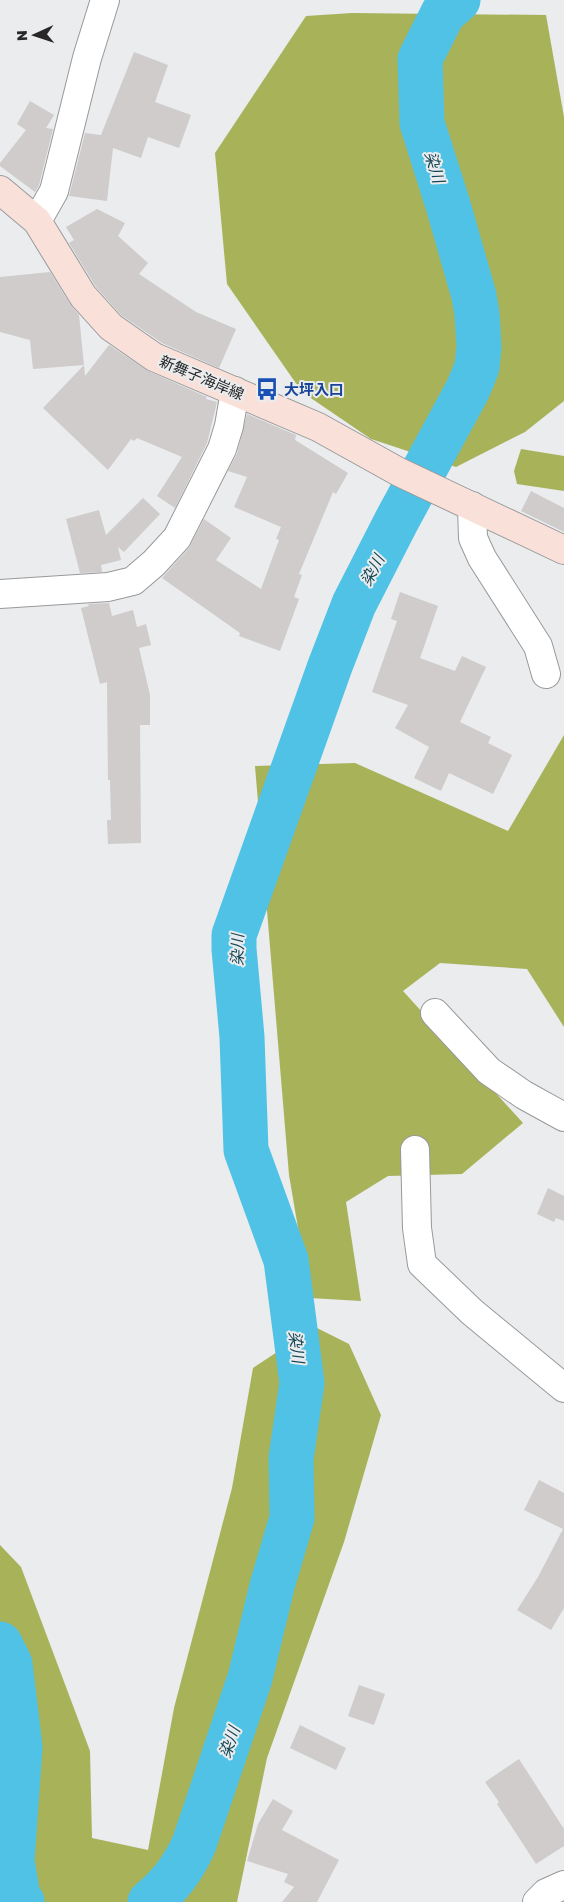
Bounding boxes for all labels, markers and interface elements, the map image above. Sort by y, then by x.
north arrow [10,10,60,60]
text: N [13,30,30,41]
water label: 染川 [421,149,450,187]
street label: 新舞子海岸線 [157,351,247,403]
bus stop icon: 大坪入口 [254,376,280,402]
place label: 大坪入口 [284,380,344,398]
water label: 染川 [356,549,389,589]
water label: 染川 [227,932,247,966]
water label: 染川 [285,1330,309,1366]
water label: 染川 [214,1722,244,1760]

